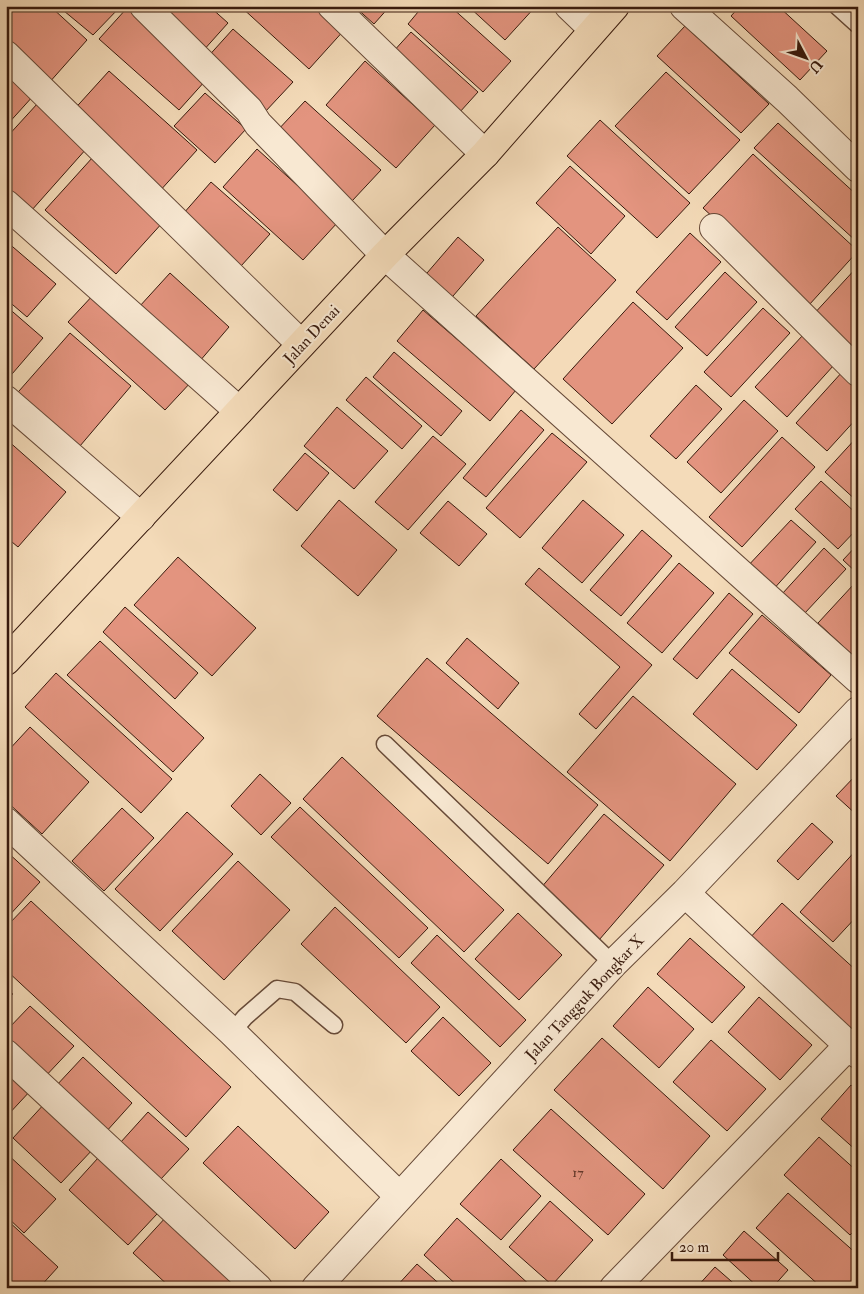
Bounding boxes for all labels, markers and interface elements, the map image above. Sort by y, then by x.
north arrow [782,32,832,82]
text: U [805,56,826,76]
street label: Jalan Denai [279,301,345,370]
street label: Jalan Tangguk Bongkar X [520,930,650,1066]
house number: 17 [572,1164,584,1181]
scale bar [672,1229,778,1261]
text: 20 m [679,1238,709,1257]

